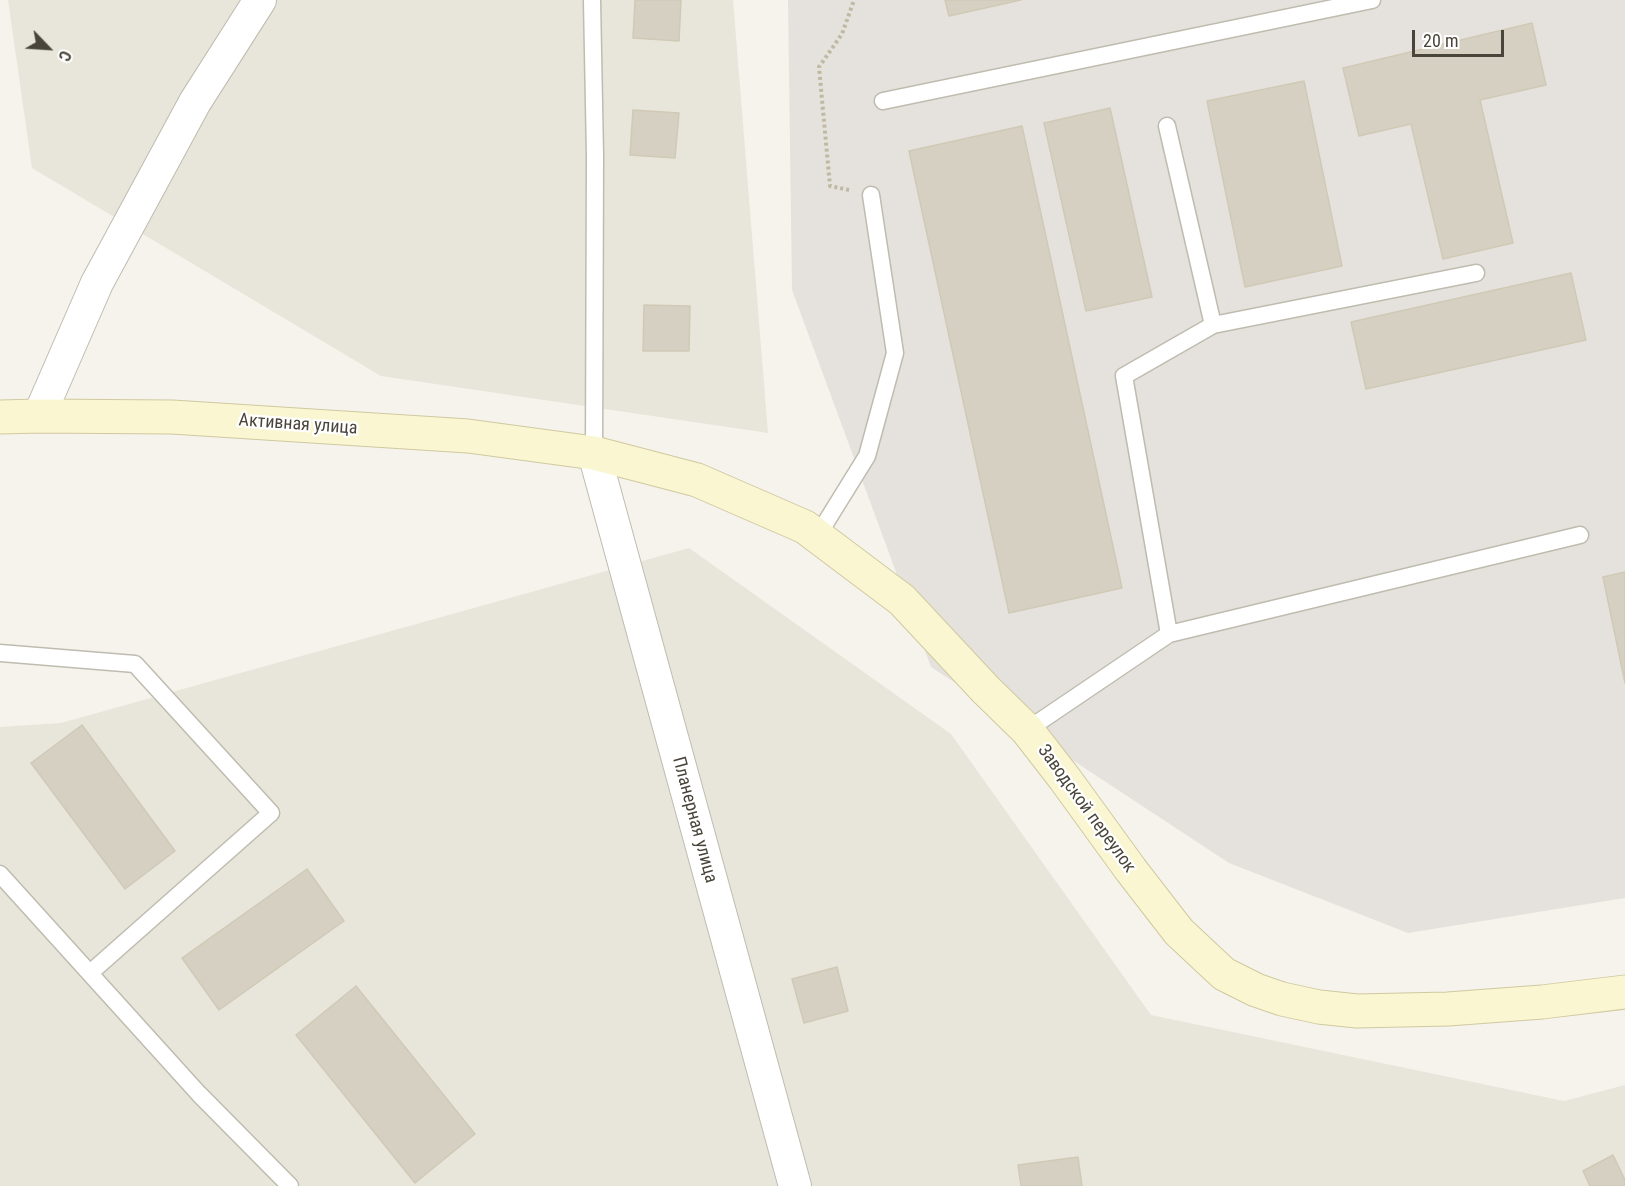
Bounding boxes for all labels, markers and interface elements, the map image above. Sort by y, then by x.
north arrow [18,18,78,78]
scale bar [1415,18,1506,56]
text: 20 m [1423,30,1458,51]
text: С [54,48,75,64]
street label: Активная улица [238,410,358,440]
street label: Заводской переулок [1032,741,1140,877]
street label: Планерная улица [667,755,721,885]

